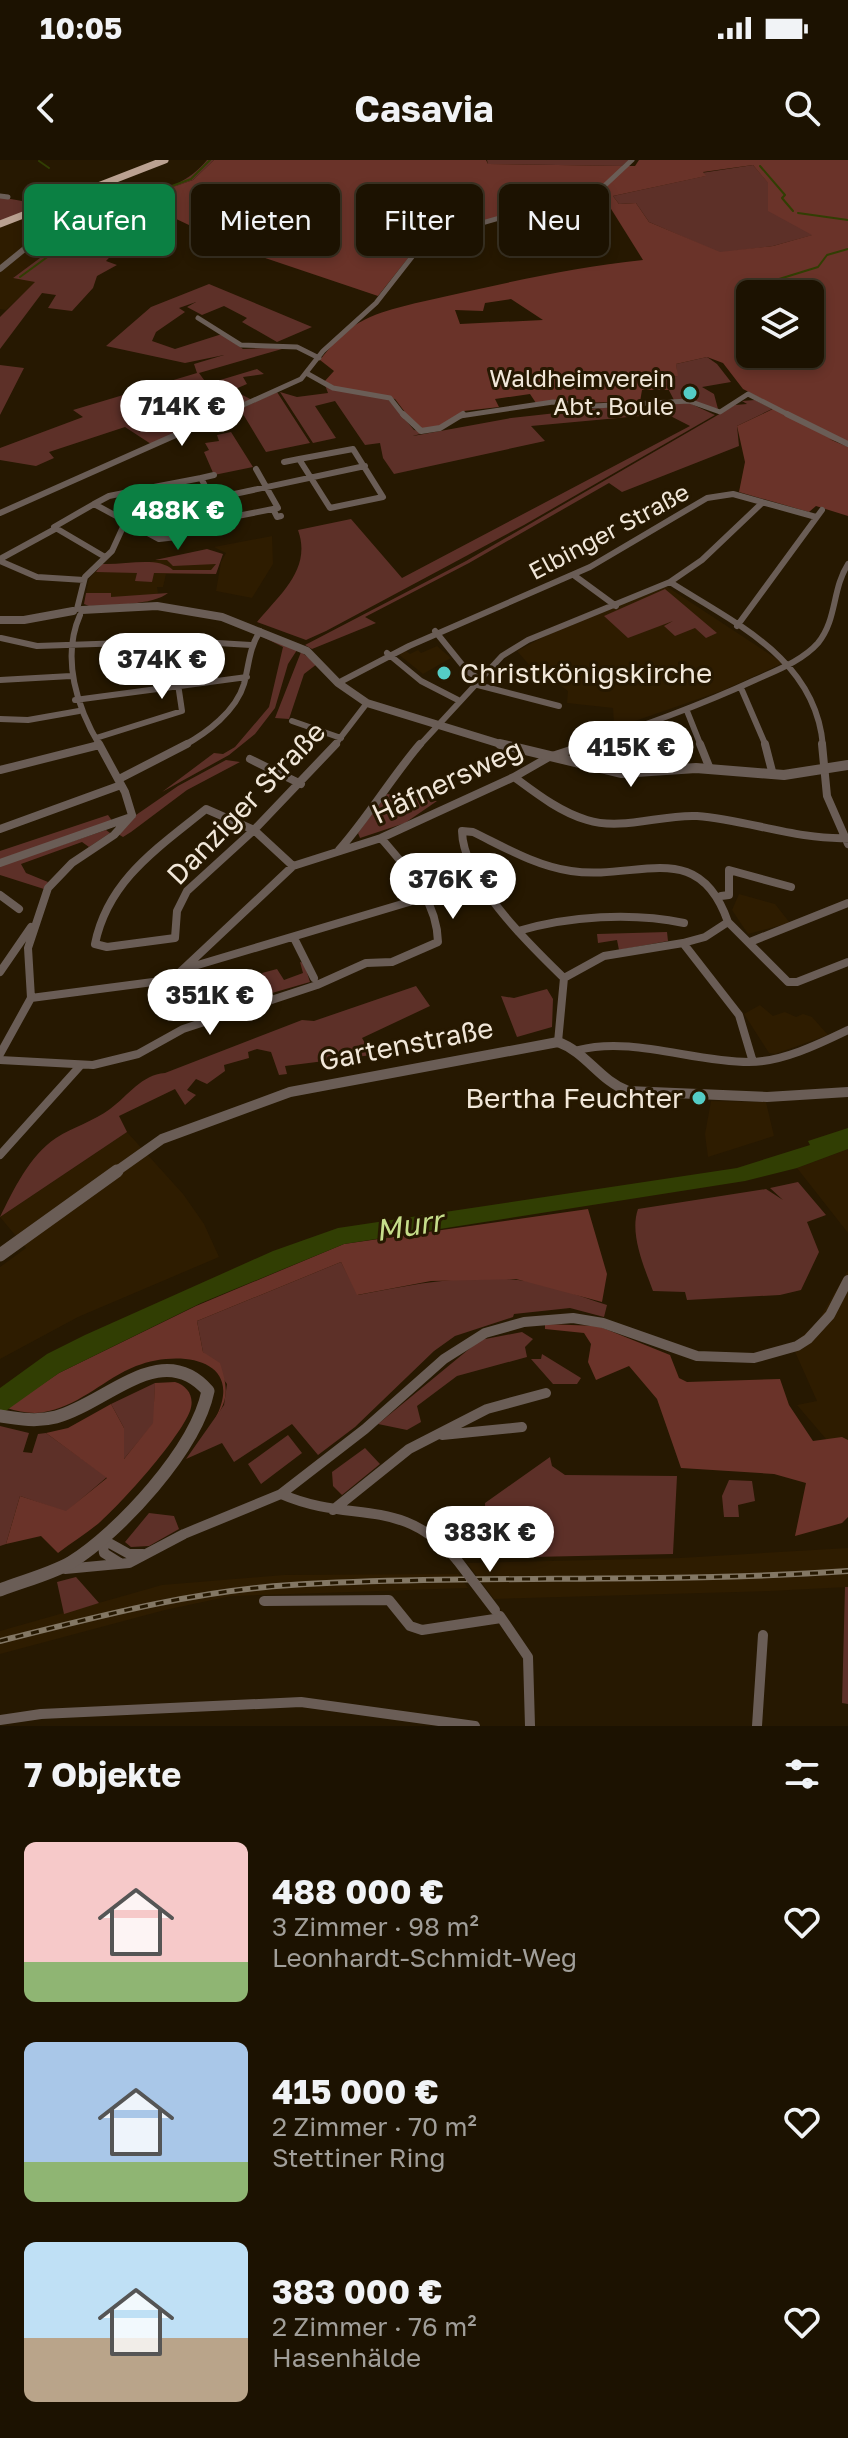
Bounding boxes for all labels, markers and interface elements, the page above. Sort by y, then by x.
text: 10:05 [40,10,122,46]
icon: back [24,86,68,130]
icon: search [780,86,824,130]
text: Casavia [354,87,494,130]
chip: Kaufen [24,184,175,256]
chip: Mieten [191,184,340,256]
chip: Filter [356,184,483,256]
chip: Neu [499,184,609,256]
map controls [736,280,824,368]
button: layers [736,280,824,368]
place label: Waldheimverein Abt. Boule [489,363,674,420]
pin: 714K € [117,380,247,448]
marker: Waldheimverein Abt. Boule [681,384,699,402]
text: 714K € [138,390,226,421]
street label: Elbinger Straße [523,476,693,585]
pin: 488K € [113,484,243,552]
text: 488K € [131,494,225,525]
pin: 374K € [97,633,227,701]
text: 374K € [117,643,207,674]
place label: Christkönigskirche [460,656,712,689]
marker: Christkönigskirche [435,664,453,682]
street label: Danziger Straße [160,714,332,891]
pin: 415K € [566,721,696,789]
street label: Häfnersweg [366,731,527,830]
text: 415K € [586,731,676,762]
pin: 376K € [388,853,518,921]
text: 376K € [408,863,498,894]
pin: 351K € [145,969,275,1037]
text: 351K € [166,979,254,1010]
street label: Gartenstraße [316,1010,496,1077]
place label: Bertha Feuchter [465,1081,683,1114]
marker: Bertha Feuchter [690,1089,708,1107]
water label: Murr [373,1201,449,1248]
pin: 383K € [425,1506,555,1574]
text: 383K € [444,1516,536,1547]
icon: filters [780,1752,824,1796]
text: 7 Objekte [24,1754,181,1794]
text: 488 000 € [272,1871,444,1911]
icon: home [88,1874,184,1970]
icon: heart [780,1900,824,1944]
text: 3 Zimmer · 98 m² [272,1911,479,1942]
text: Leonhardt-Schmidt-Weg [272,1942,577,1973]
text: 415 000 € [272,2071,439,2111]
icon: home [88,2074,184,2170]
icon: heart [780,2100,824,2144]
text: 2 Zimmer · 70 m² [272,2111,477,2142]
text: Stettiner Ring [272,2142,445,2173]
text: 383 000 € [272,2271,443,2311]
icon: home [88,2274,184,2370]
icon: heart [780,2300,824,2344]
text: 2 Zimmer · 76 m² [272,2311,477,2342]
text: Hasenhälde [272,2342,421,2373]

